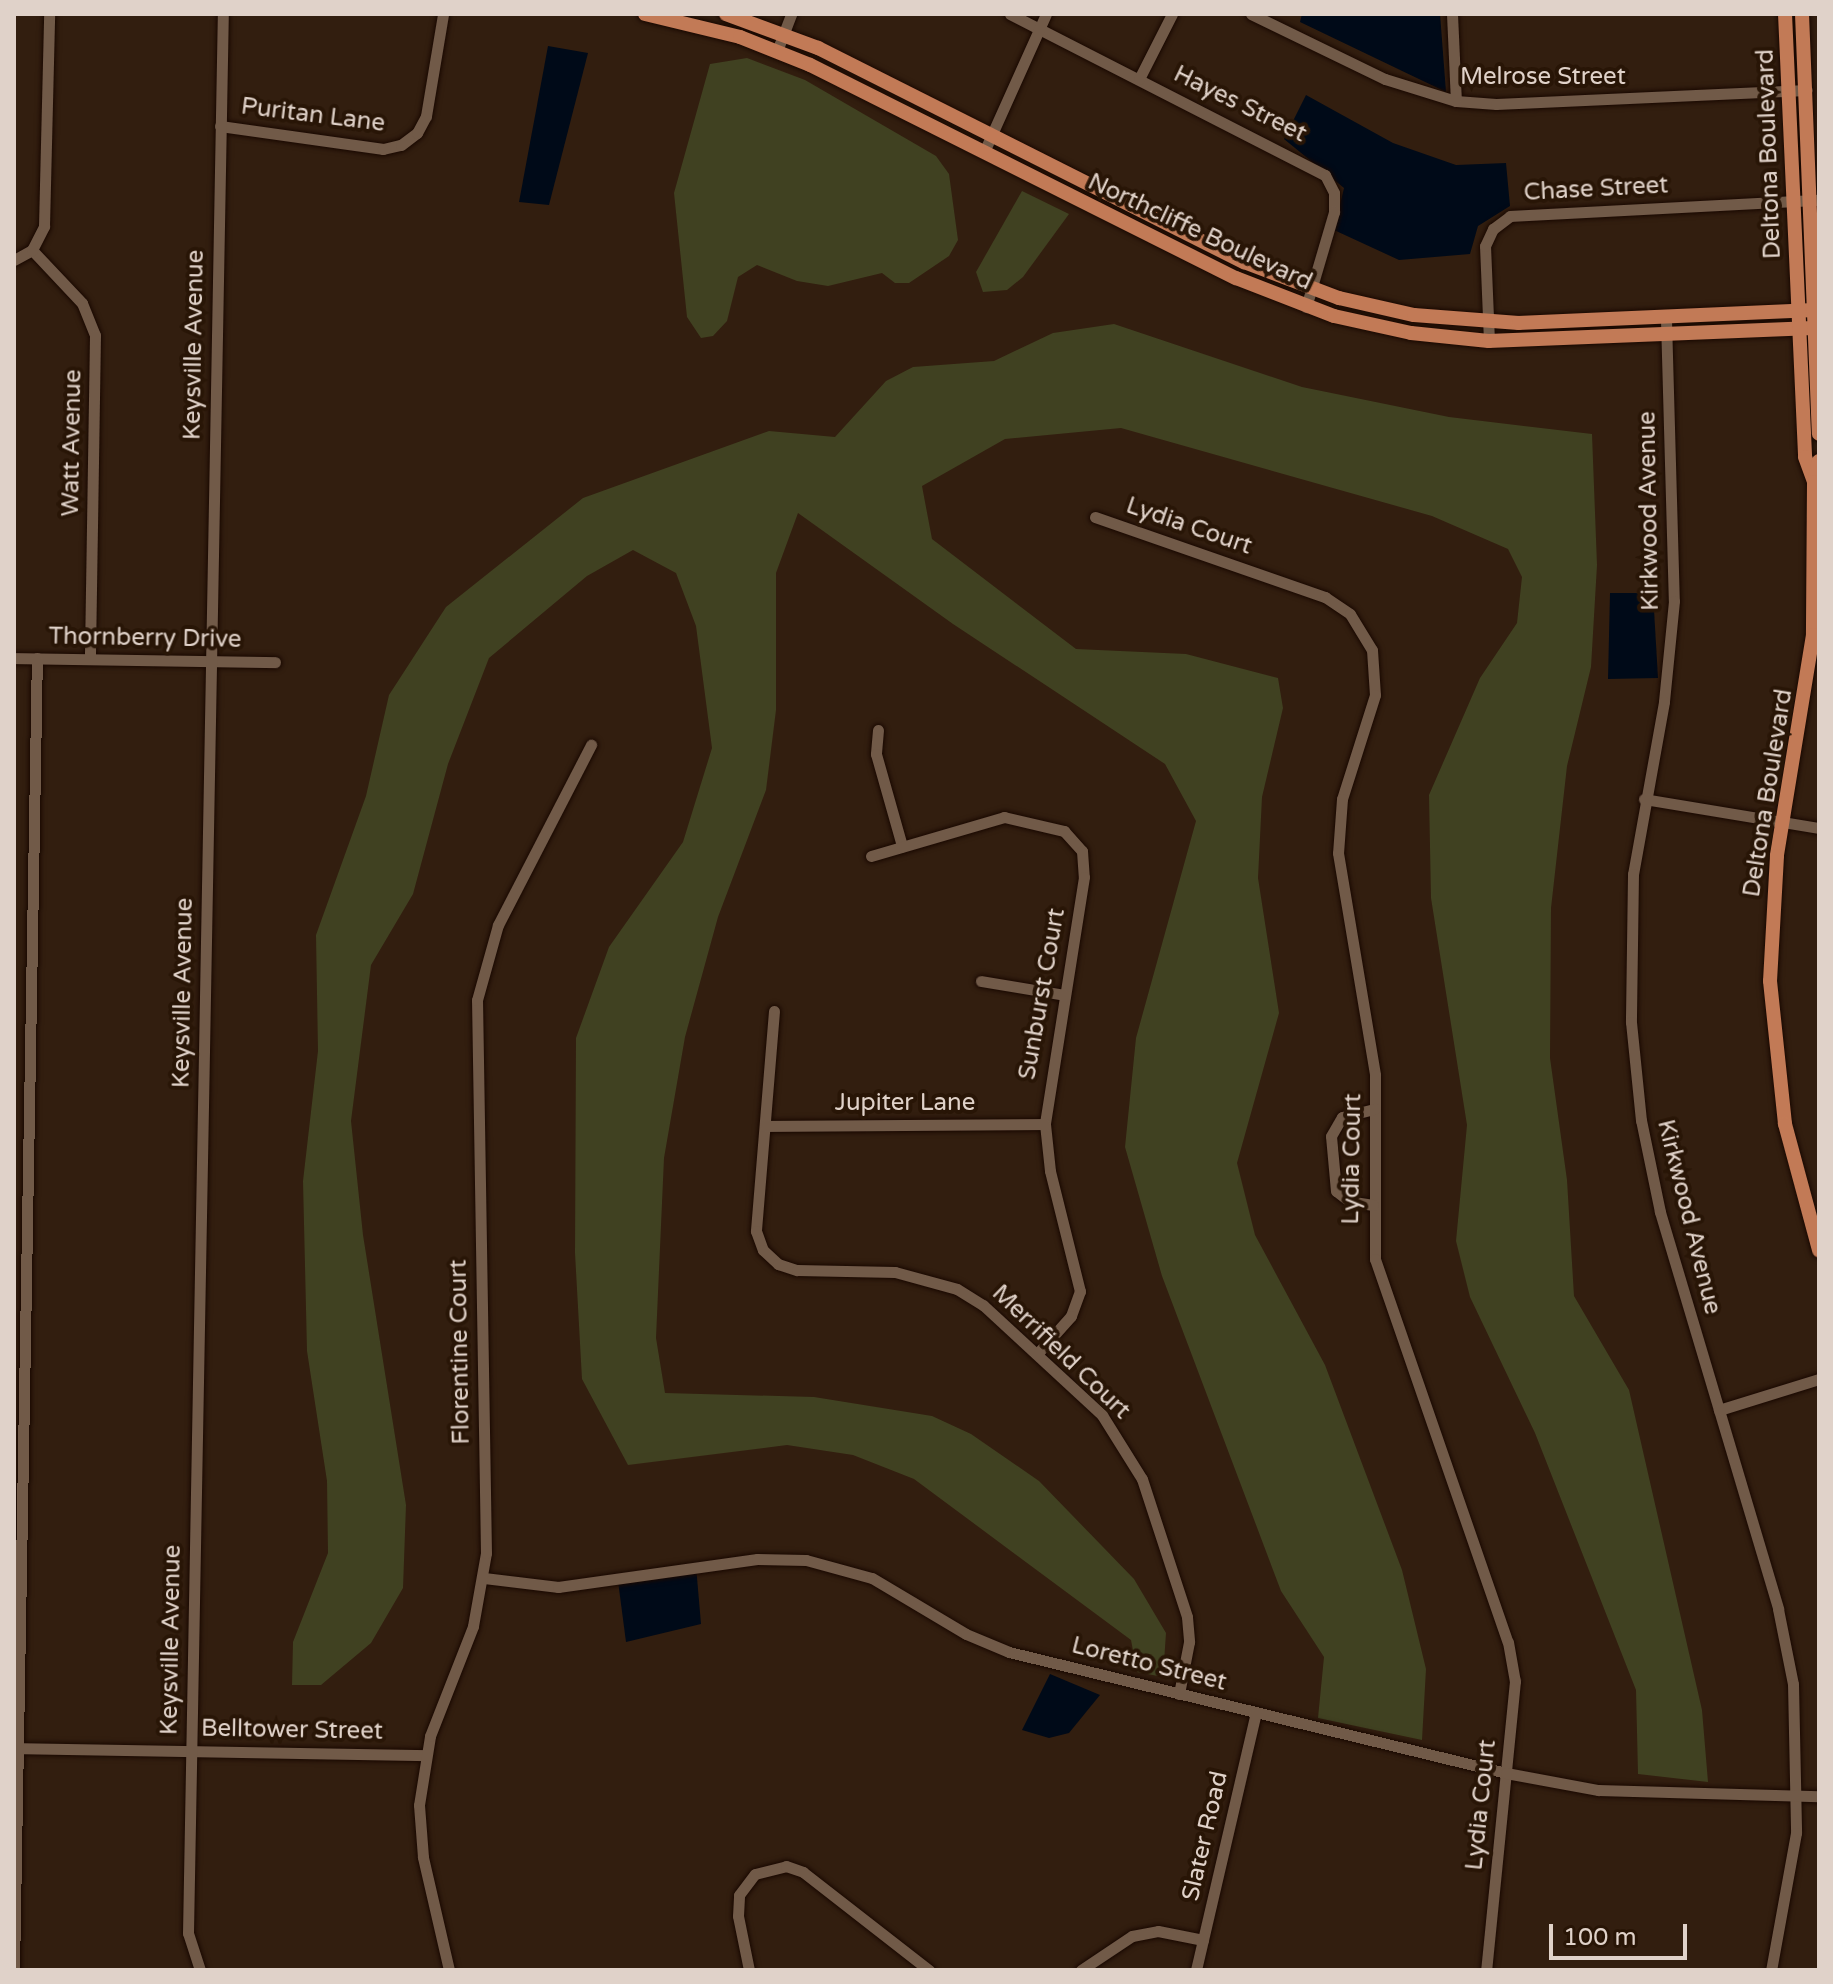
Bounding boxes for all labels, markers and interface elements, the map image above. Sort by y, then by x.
street label: Deltona Boulevard [1751,48,1787,260]
street label: Hayes Street [1169,59,1311,149]
street label: Melrose Street [1460,63,1626,91]
street label: Puritan Lane [239,92,387,138]
street label: Northcliffe Boulevard [1083,167,1317,297]
street label: Chase Street [1523,171,1669,207]
street label: Keysville Avenue [178,250,210,440]
street label: Watt Avenue [56,369,88,517]
street label: Kirkwood Avenue [1633,411,1665,611]
street label: Lydia Court [1122,491,1256,561]
street label: Thornberry Drive [48,622,242,654]
street label: Deltona Boulevard [1737,687,1799,899]
street label: Keysville Avenue [167,898,199,1088]
street label: Sunburst Court [1013,906,1071,1082]
street label: Jupiter Lane [835,1089,975,1117]
street label: Lydia Court [1336,1093,1368,1225]
street label: Kirkwood Avenue [1651,1117,1727,1317]
street label: Florentine Court [444,1259,476,1445]
street label: Merrifield Court [986,1279,1136,1425]
street label: Keysville Avenue [155,1545,187,1735]
street label: Loretto Street [1069,1631,1229,1697]
street label: Belltower Street [201,1714,383,1746]
street label: Lydia Court [1460,1738,1502,1872]
street label: Slater Road [1176,1768,1234,1904]
scale bar [1553,1908,1691,1958]
text: 100 m [1563,1923,1637,1952]

